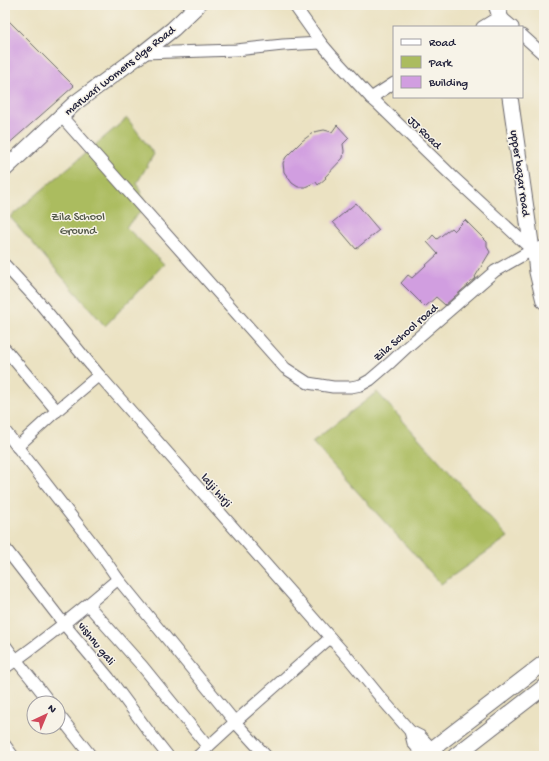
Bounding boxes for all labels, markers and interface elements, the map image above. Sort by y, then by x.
street label: marwari womens clge Road [62,23,179,119]
legend [393,26,523,98]
text: Road [429,37,456,51]
text: Park [428,57,454,71]
text: Building [428,77,468,91]
street label: JJ Road [404,114,444,154]
street label: upper bazar road [506,129,532,218]
park label: Zila School Ground [51,211,105,239]
street label: Zila School road [371,301,442,365]
street label: lalji hirji [197,472,234,511]
street label: vishnu gali [74,620,117,669]
north arrow [26,695,66,735]
text: N [45,702,58,716]

